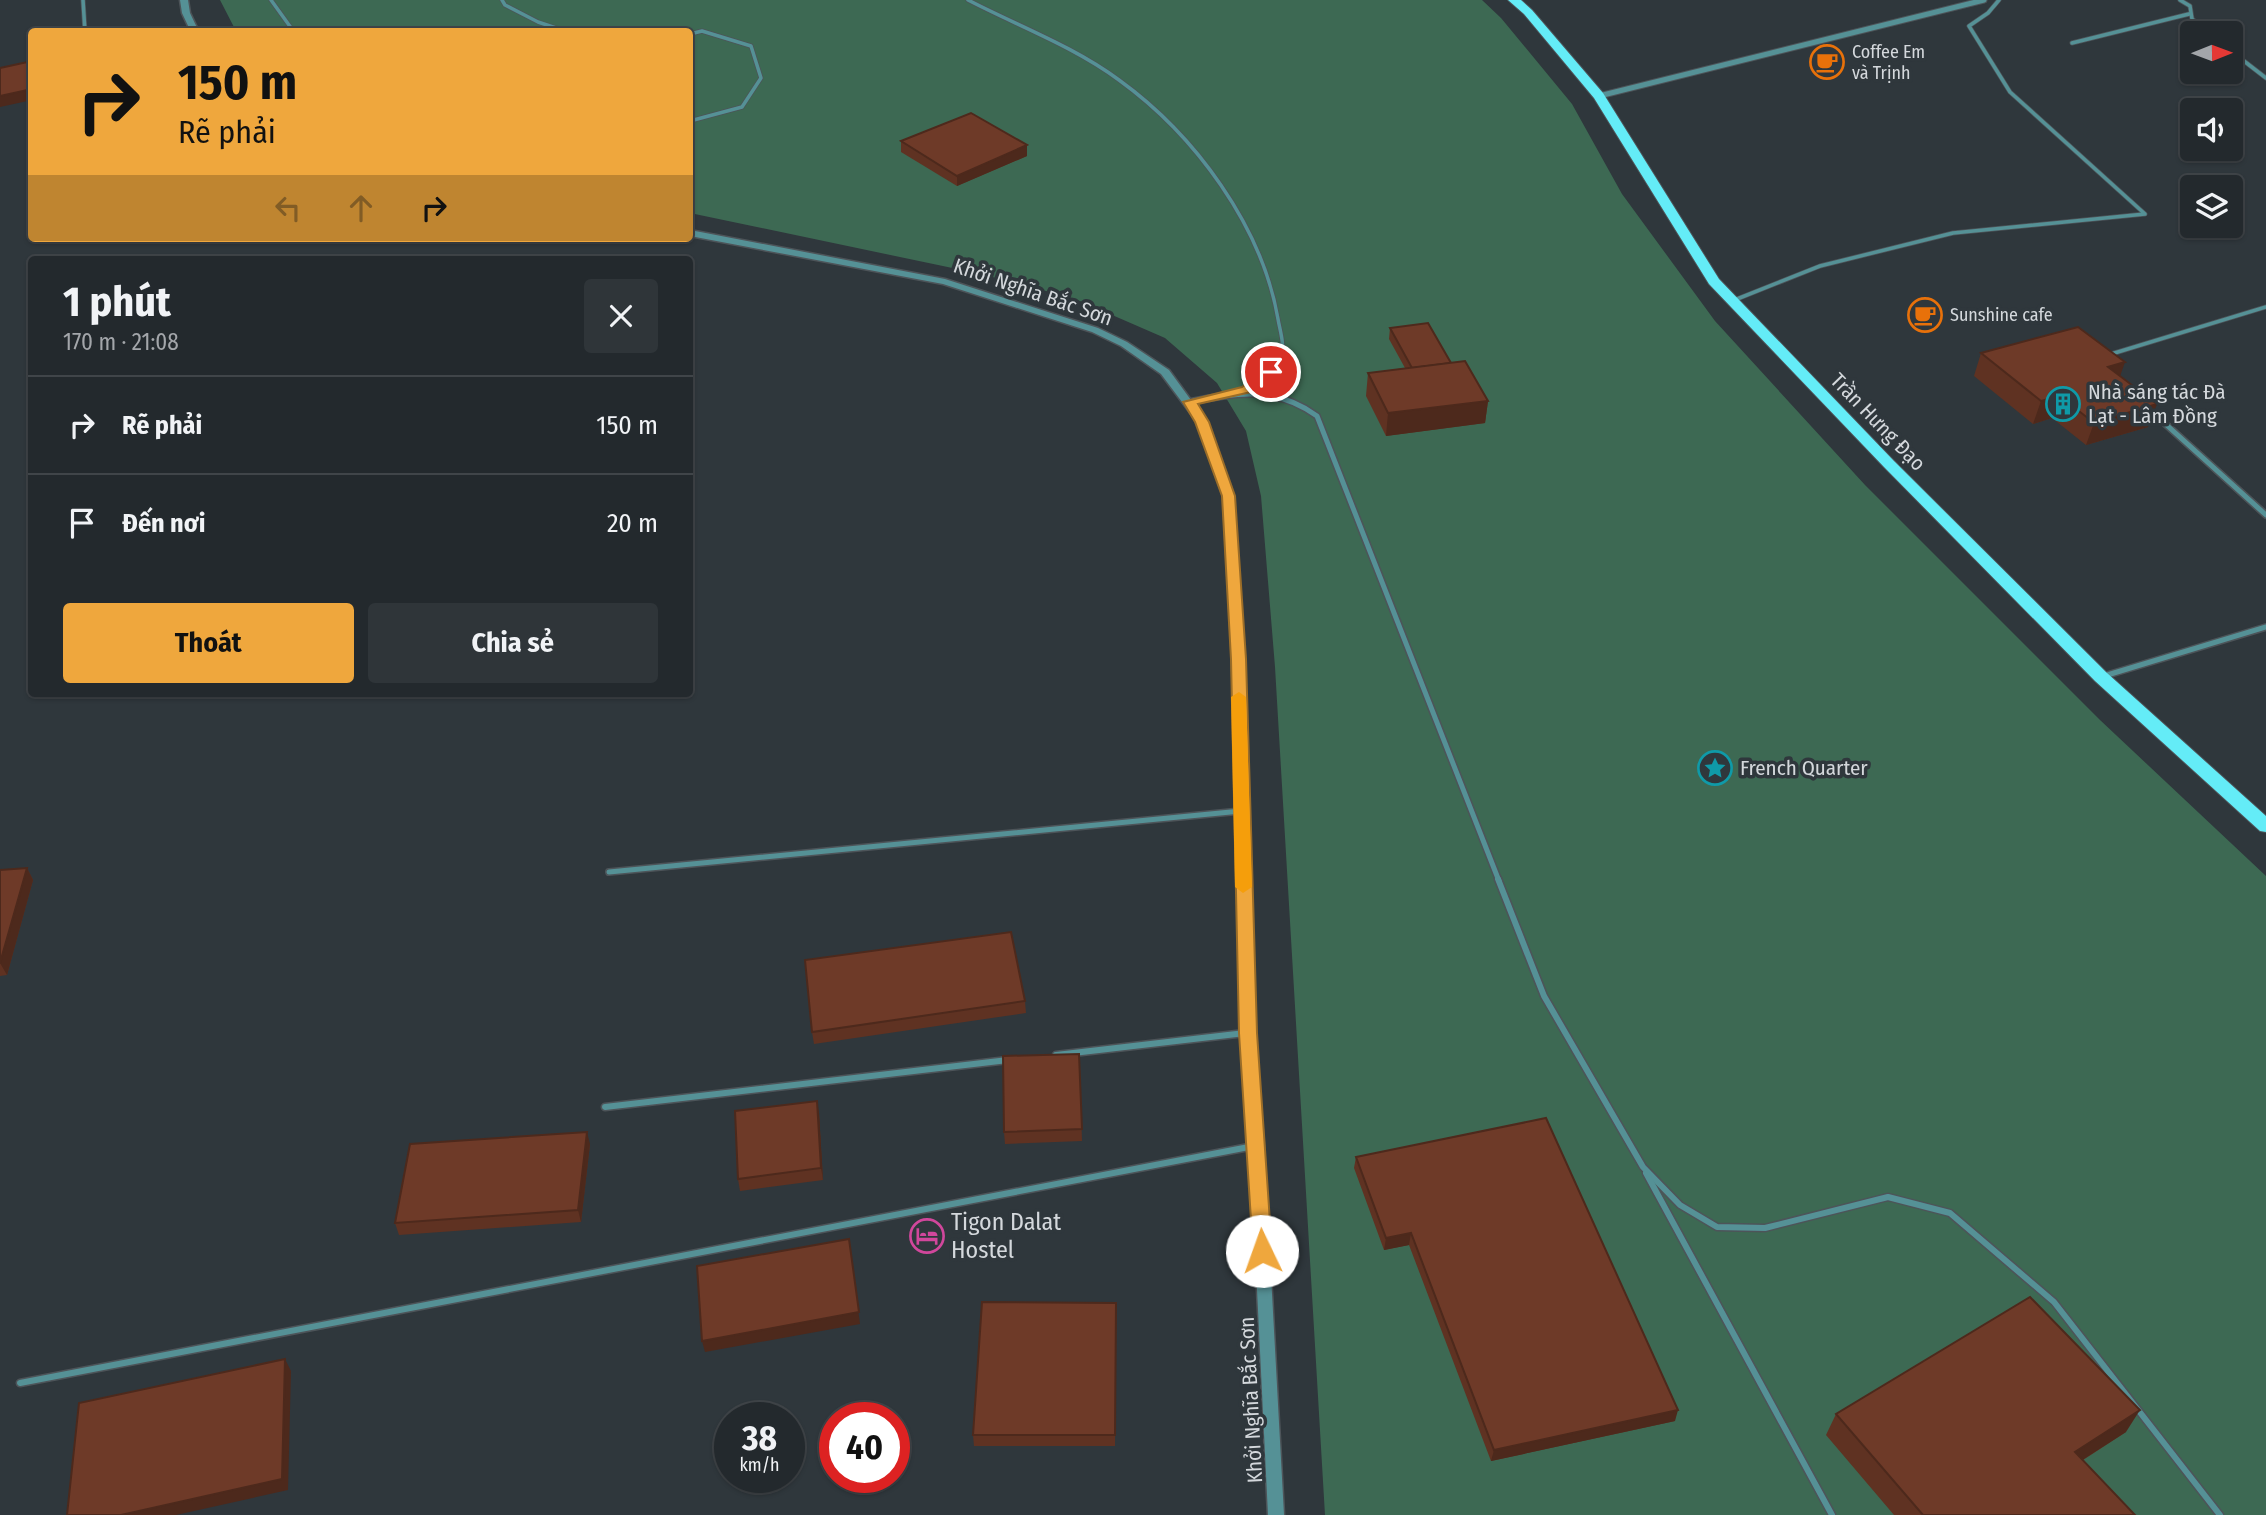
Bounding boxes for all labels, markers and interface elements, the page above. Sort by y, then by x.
north arrow [2180,21,2244,84]
map controls [2180,21,2243,238]
place label: Coffee Em và Trịnh [1852,41,1925,84]
cafe icon: Coffee Em và Trịnh [1808,43,1846,81]
text: 150 m [178,53,297,112]
icon: right [63,56,154,147]
button: sound [2180,98,2243,161]
text: Rẽ phải [178,113,276,151]
button: layers [2180,175,2243,238]
icon: left [269,189,307,227]
icon: ahead [342,189,380,227]
icon: right [415,189,453,227]
street label: Khởi Nghĩa Bắc Sơn [950,253,1116,331]
text: 1 phút [63,277,171,327]
button: close [584,279,658,353]
cafe icon: Sunshine cafe [1906,296,1944,334]
place label: Sunshine cafe [1950,304,2053,326]
text: 170 m · 21:08 [63,328,179,356]
pin [1241,342,1301,402]
icon: arrive [1252,353,1290,391]
street label: Trần Hưng Đạo [1825,368,1931,476]
place label: Nhà sáng tác Đà Lạt - Lâm Đồng [2088,379,2226,429]
building icon: Nhà sáng tác Đà Lạt - Lâm Đồng [2044,385,2082,423]
icon: right [63,406,101,444]
text: Rẽ phải [122,410,202,441]
text: 150 m [596,410,658,441]
icon: arrive [63,504,101,542]
text: Đến nơi [122,508,205,539]
text: 20 m [607,508,658,539]
button: Thoát [63,603,354,683]
button: Chia sẻ [368,603,658,683]
place icon: French Quarter [1696,749,1734,787]
place label: French Quarter [1740,755,1868,781]
place label: Tigon Dalat Hostel [951,1208,1061,1264]
position arrow [1225,1214,1299,1288]
hotel icon: Tigon Dalat Hostel [908,1217,946,1255]
street label: Khởi Nghĩa Bắc Sơn [1234,1316,1268,1484]
speed limit sign: 40 [819,1402,910,1493]
text: 38 [742,1417,777,1459]
text: km/h [739,1454,780,1476]

